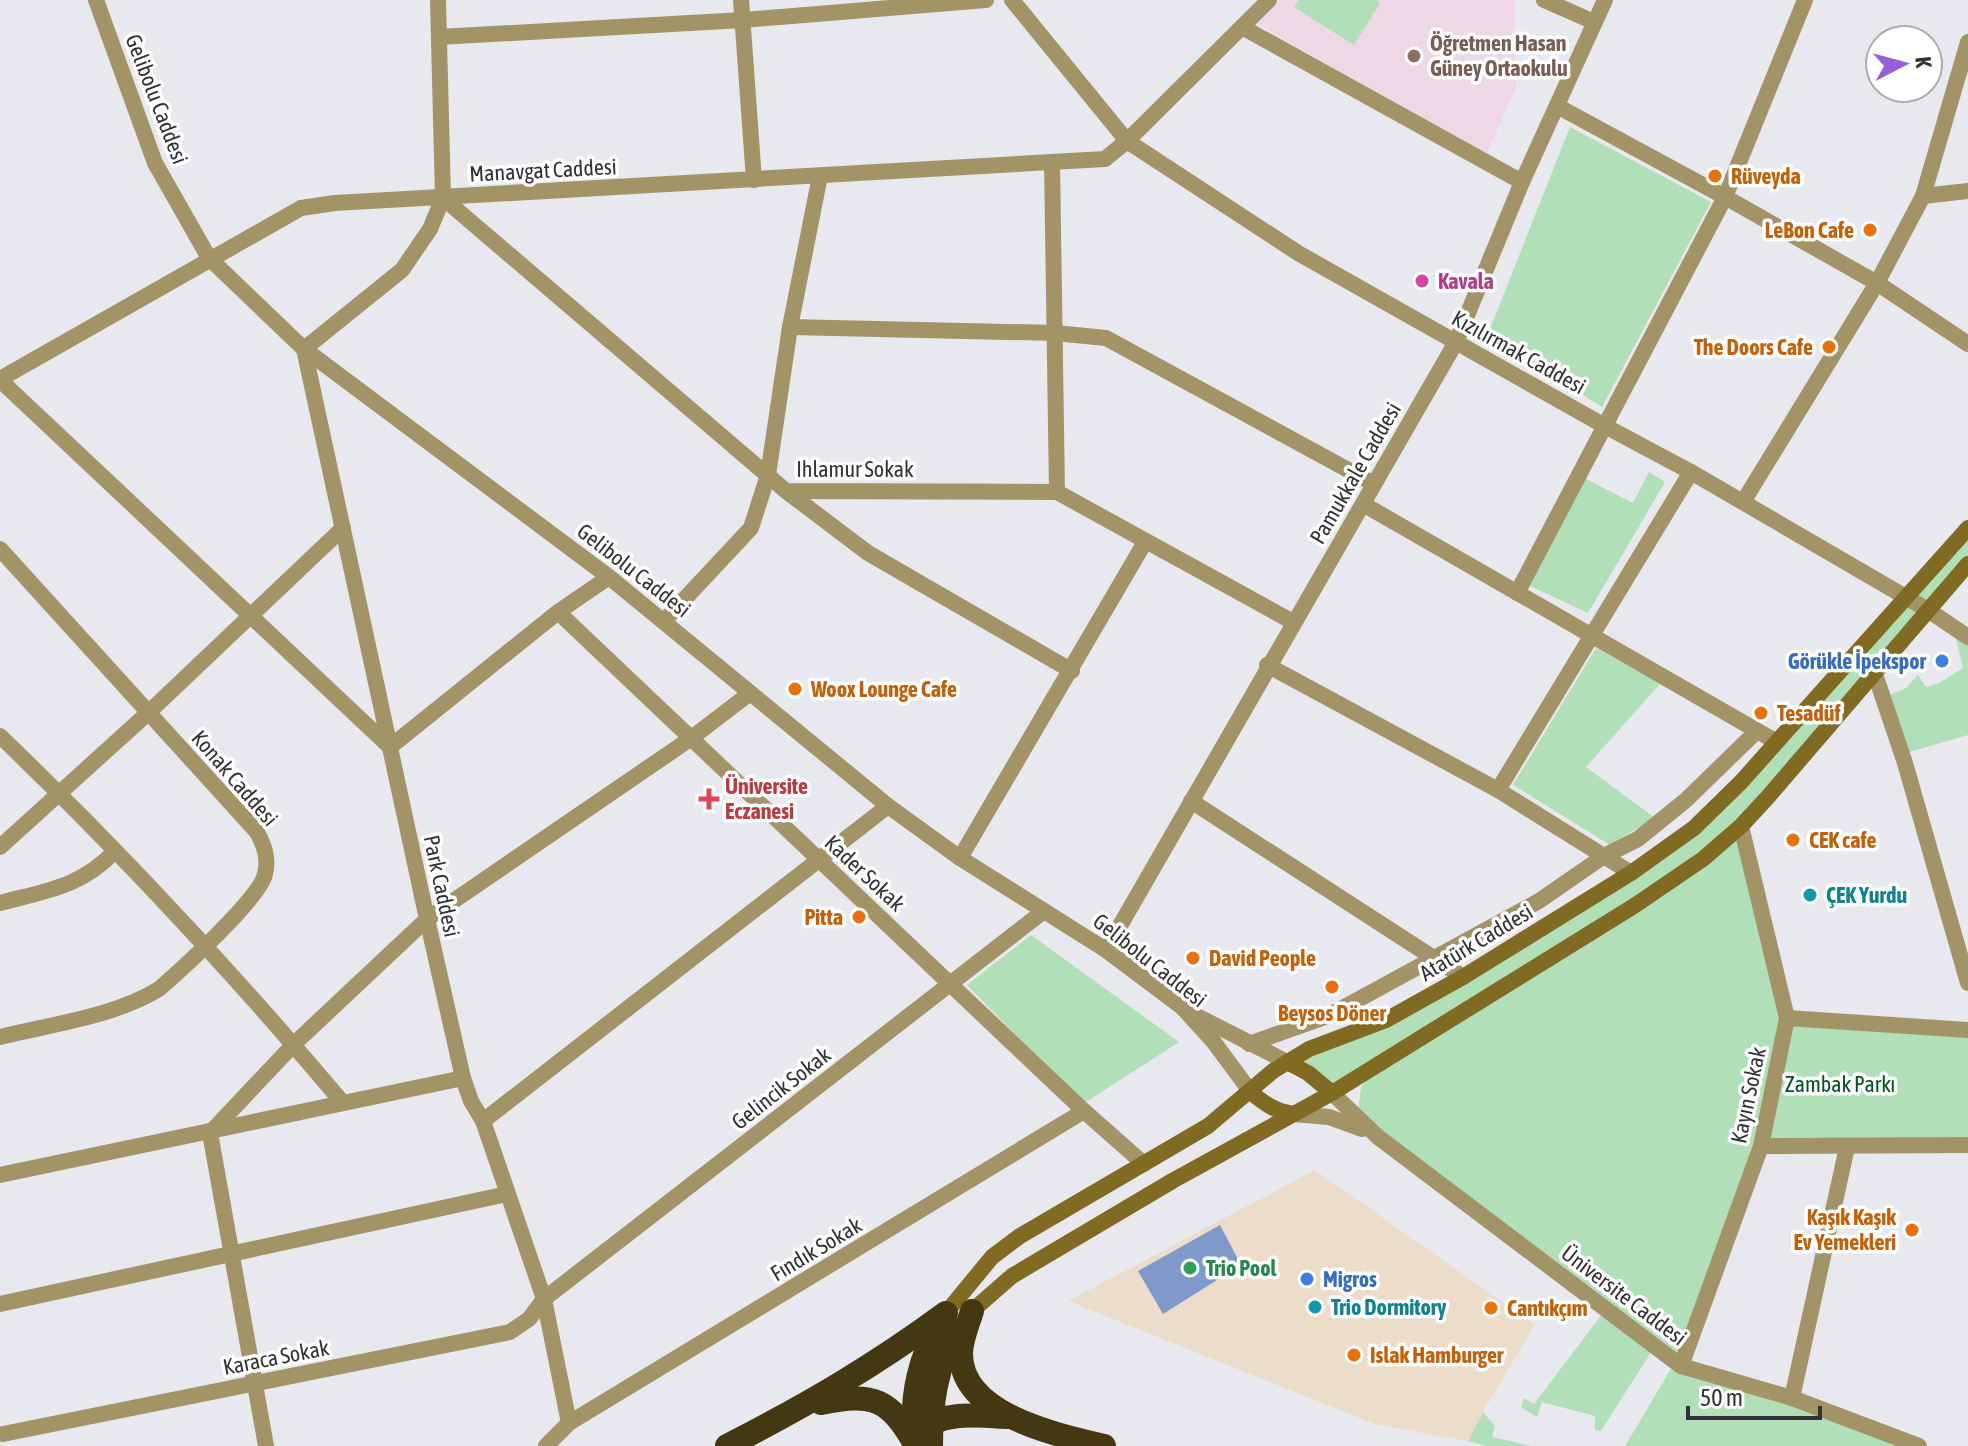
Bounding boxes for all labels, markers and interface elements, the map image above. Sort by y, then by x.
north arrow [1864,24,1944,104]
place label: Öğretmen Hasan Güney Ortaokulu [1430,30,1568,81]
street label: Gelibolu Caddesi [120,31,194,167]
marker: Öğretmen Hasan Güney Ortaokulu [1405,47,1423,65]
text: K [1910,55,1937,69]
street label: Manavgat Caddesi [469,153,617,187]
place label: Rüveyda [1731,163,1801,189]
marker: Rüveyda [1706,167,1724,185]
place label: LeBon Cafe [1765,217,1854,243]
marker: LeBon Cafe [1861,221,1879,239]
place label: Kavala [1438,268,1494,294]
marker: Kavala [1413,272,1431,290]
street label: Kızılırmak Caddesi [1448,305,1590,399]
place label: The Doors Cafe [1694,334,1813,360]
marker: The Doors Cafe [1820,338,1838,356]
street label: Pamukkale Caddesi [1304,398,1406,548]
street label: Ihlamur Sokak [796,456,914,482]
street label: Gelibolu Caddesi [572,518,696,622]
place label: Görükle İpekspor [1788,648,1927,674]
marker: Görükle İpekspor [1933,652,1951,670]
place label: Woox Lounge Cafe [810,676,957,702]
marker: Woox Lounge Cafe [786,680,804,698]
place label: Tesadüf [1777,700,1841,726]
marker: Tesadüf [1752,704,1770,722]
street label: Konak Caddesi [186,725,284,831]
place label: Üniversite Eczanesi [725,773,808,824]
marker: Üniversite Eczanesi [700,790,718,808]
place label: CEK cafe [1809,827,1877,853]
street label: Kader Sokak [820,830,911,917]
marker: CEK cafe [1784,831,1802,849]
street label: Park Caddesi [419,833,465,939]
place label: ÇEK Yurdu [1826,882,1907,908]
marker: ÇEK Yurdu [1801,886,1819,904]
street label: Atatürk Caddesi [1415,898,1537,986]
place label: Pitta [804,904,843,930]
marker: Pitta [850,908,868,926]
street label: Gelibolu Caddesi [1088,908,1212,1012]
place label: David People [1209,945,1316,971]
marker: David People [1184,949,1202,967]
marker: Beysos Döner [1323,978,1341,996]
place label: Beysos Döner [1278,1000,1386,1026]
street label: Gelincik Sokak [726,1041,836,1135]
street label: Kayın Sokak [1725,1044,1771,1145]
park label: Zambak Parkı [1785,1071,1895,1097]
place label: Kaşık Kaşık Ev Yemekleri [1793,1204,1896,1255]
street label: Fındık Sokak [766,1211,867,1286]
marker: Kaşık Kaşık Ev Yemekleri [1903,1221,1921,1239]
street label: Üniversite Caddesi [1556,1240,1692,1350]
place label: Trio Pool [1206,1255,1277,1281]
marker: Trio Pool [1181,1259,1199,1277]
place label: Migros [1323,1266,1377,1292]
marker: Migros [1298,1270,1316,1288]
place label: Trio Dormitory [1331,1294,1446,1320]
place label: Cantıkçım [1507,1295,1587,1321]
marker: Trio Dormitory [1306,1298,1324,1316]
marker: Cantıkçım [1482,1299,1500,1317]
street label: Karaca Sokak [221,1334,332,1380]
place label: Islak Hamburger [1370,1342,1504,1368]
marker: Islak Hamburger [1345,1346,1363,1364]
scale bar [1688,1370,1820,1420]
text: 50 m [1700,1384,1743,1411]

